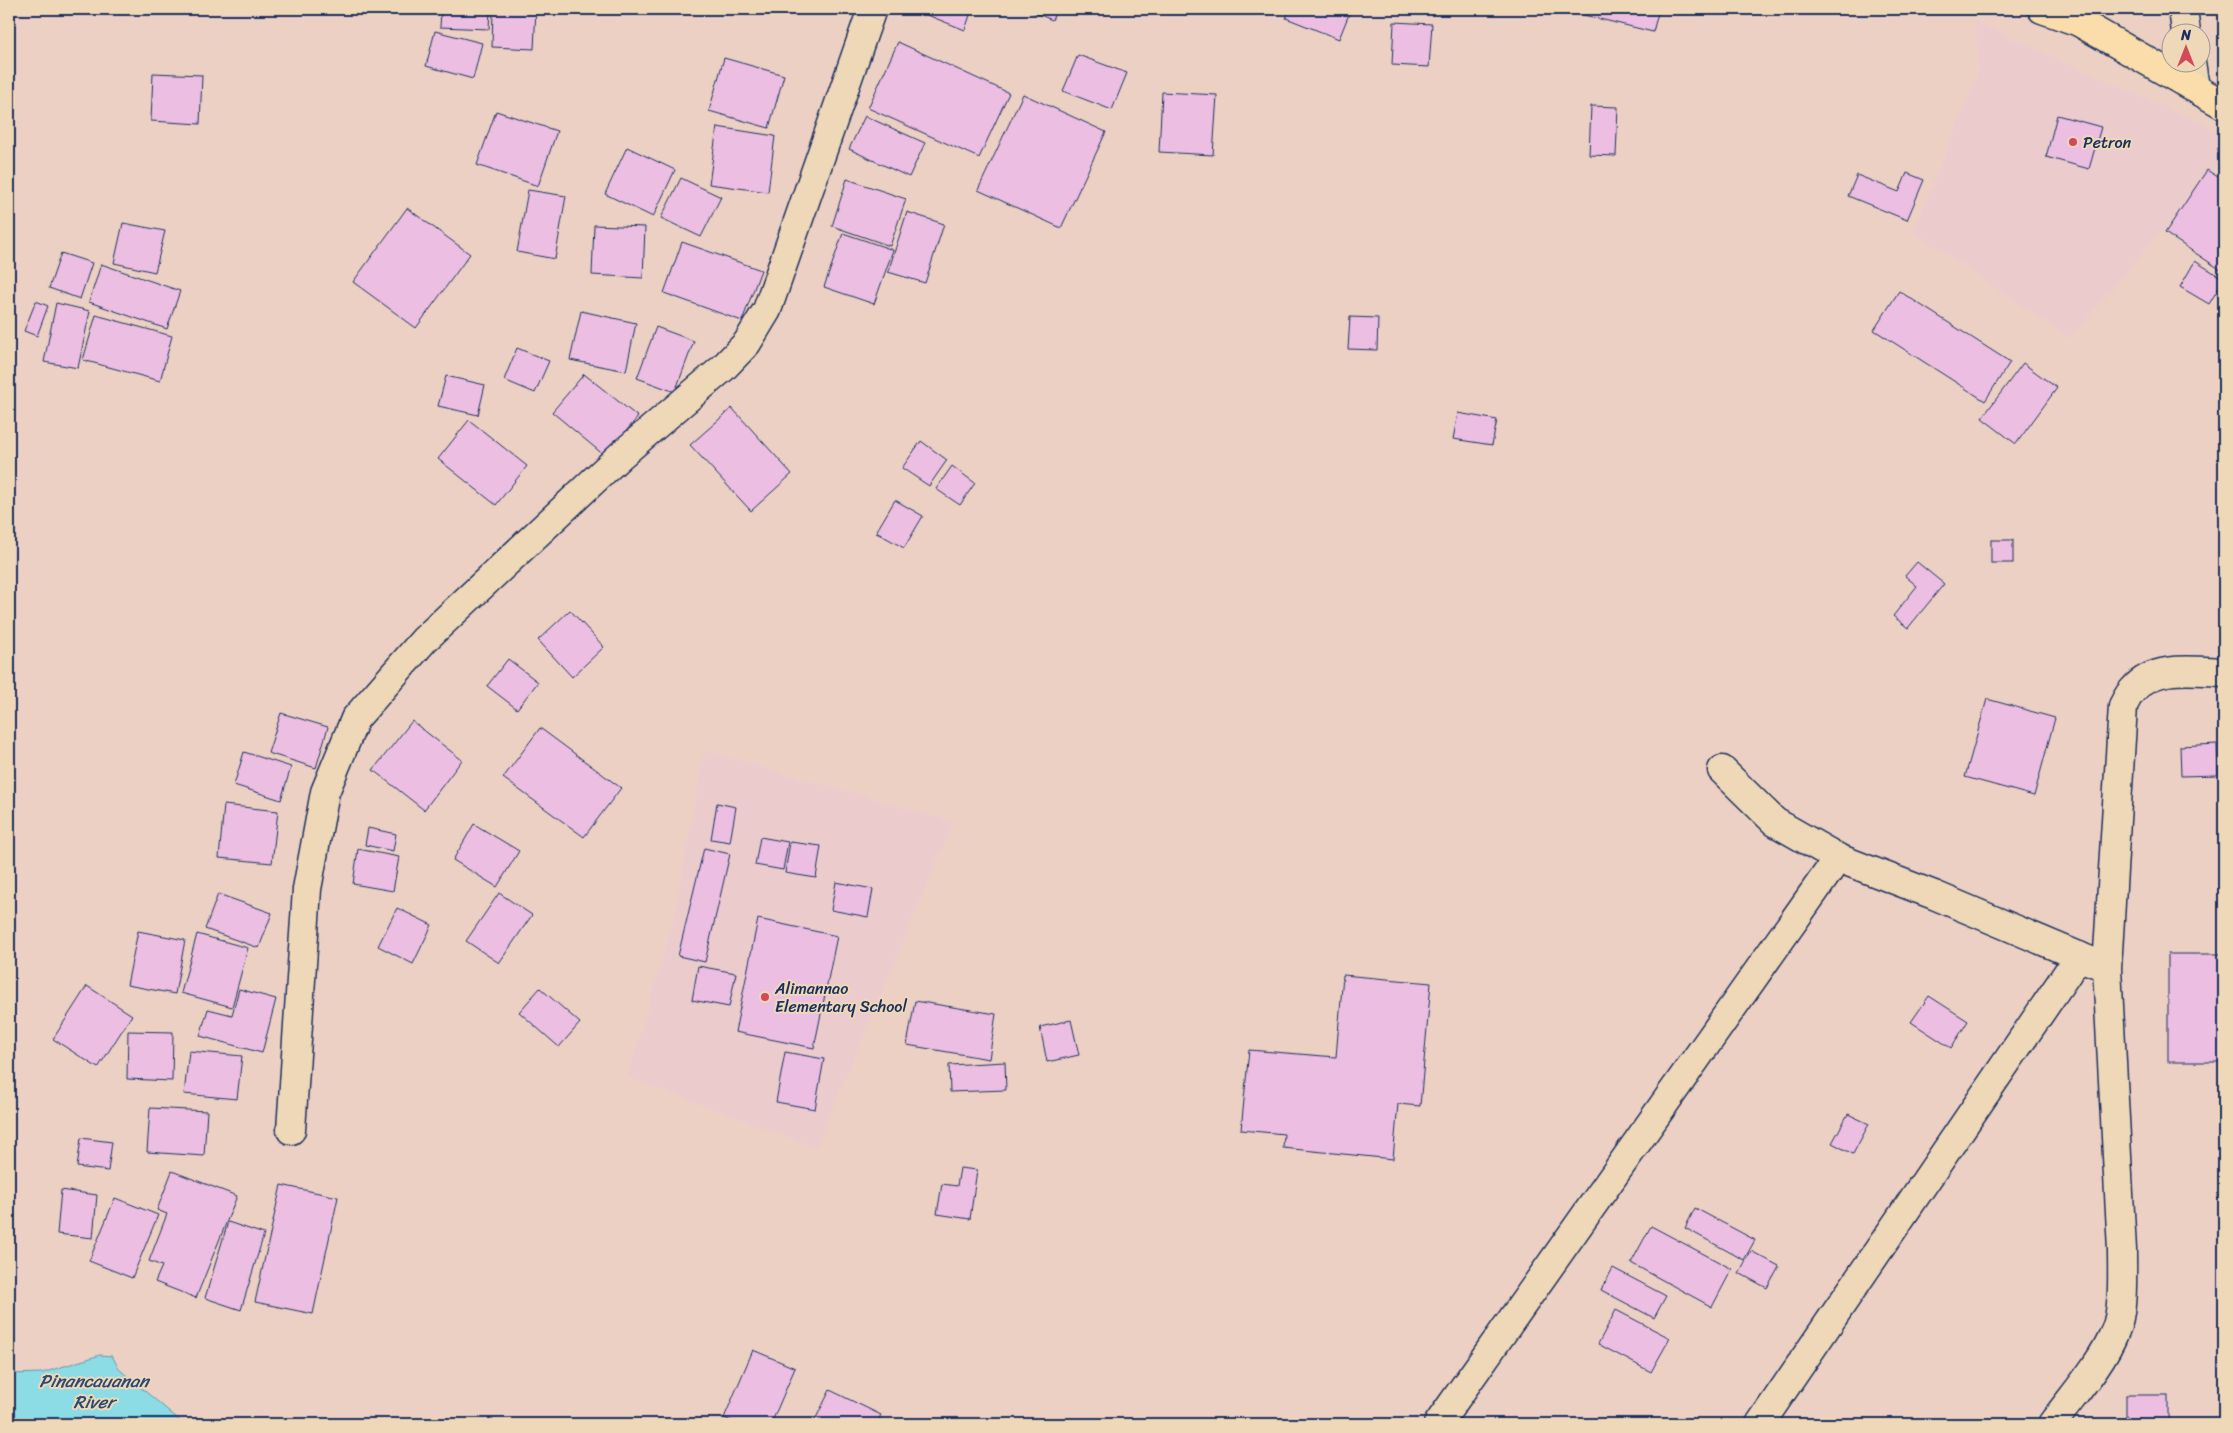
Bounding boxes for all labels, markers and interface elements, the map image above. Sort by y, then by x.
north arrow [2160,22,2210,72]
text: N [2180,23,2191,48]
place label: Petron [2083,128,2132,157]
marker: Petron [2067,136,2079,148]
place label: Alimannao Elementary School [774,974,907,1021]
marker: Alimannao Elementary School [759,991,771,1003]
water label: Pinancauanan River [39,1365,151,1418]

